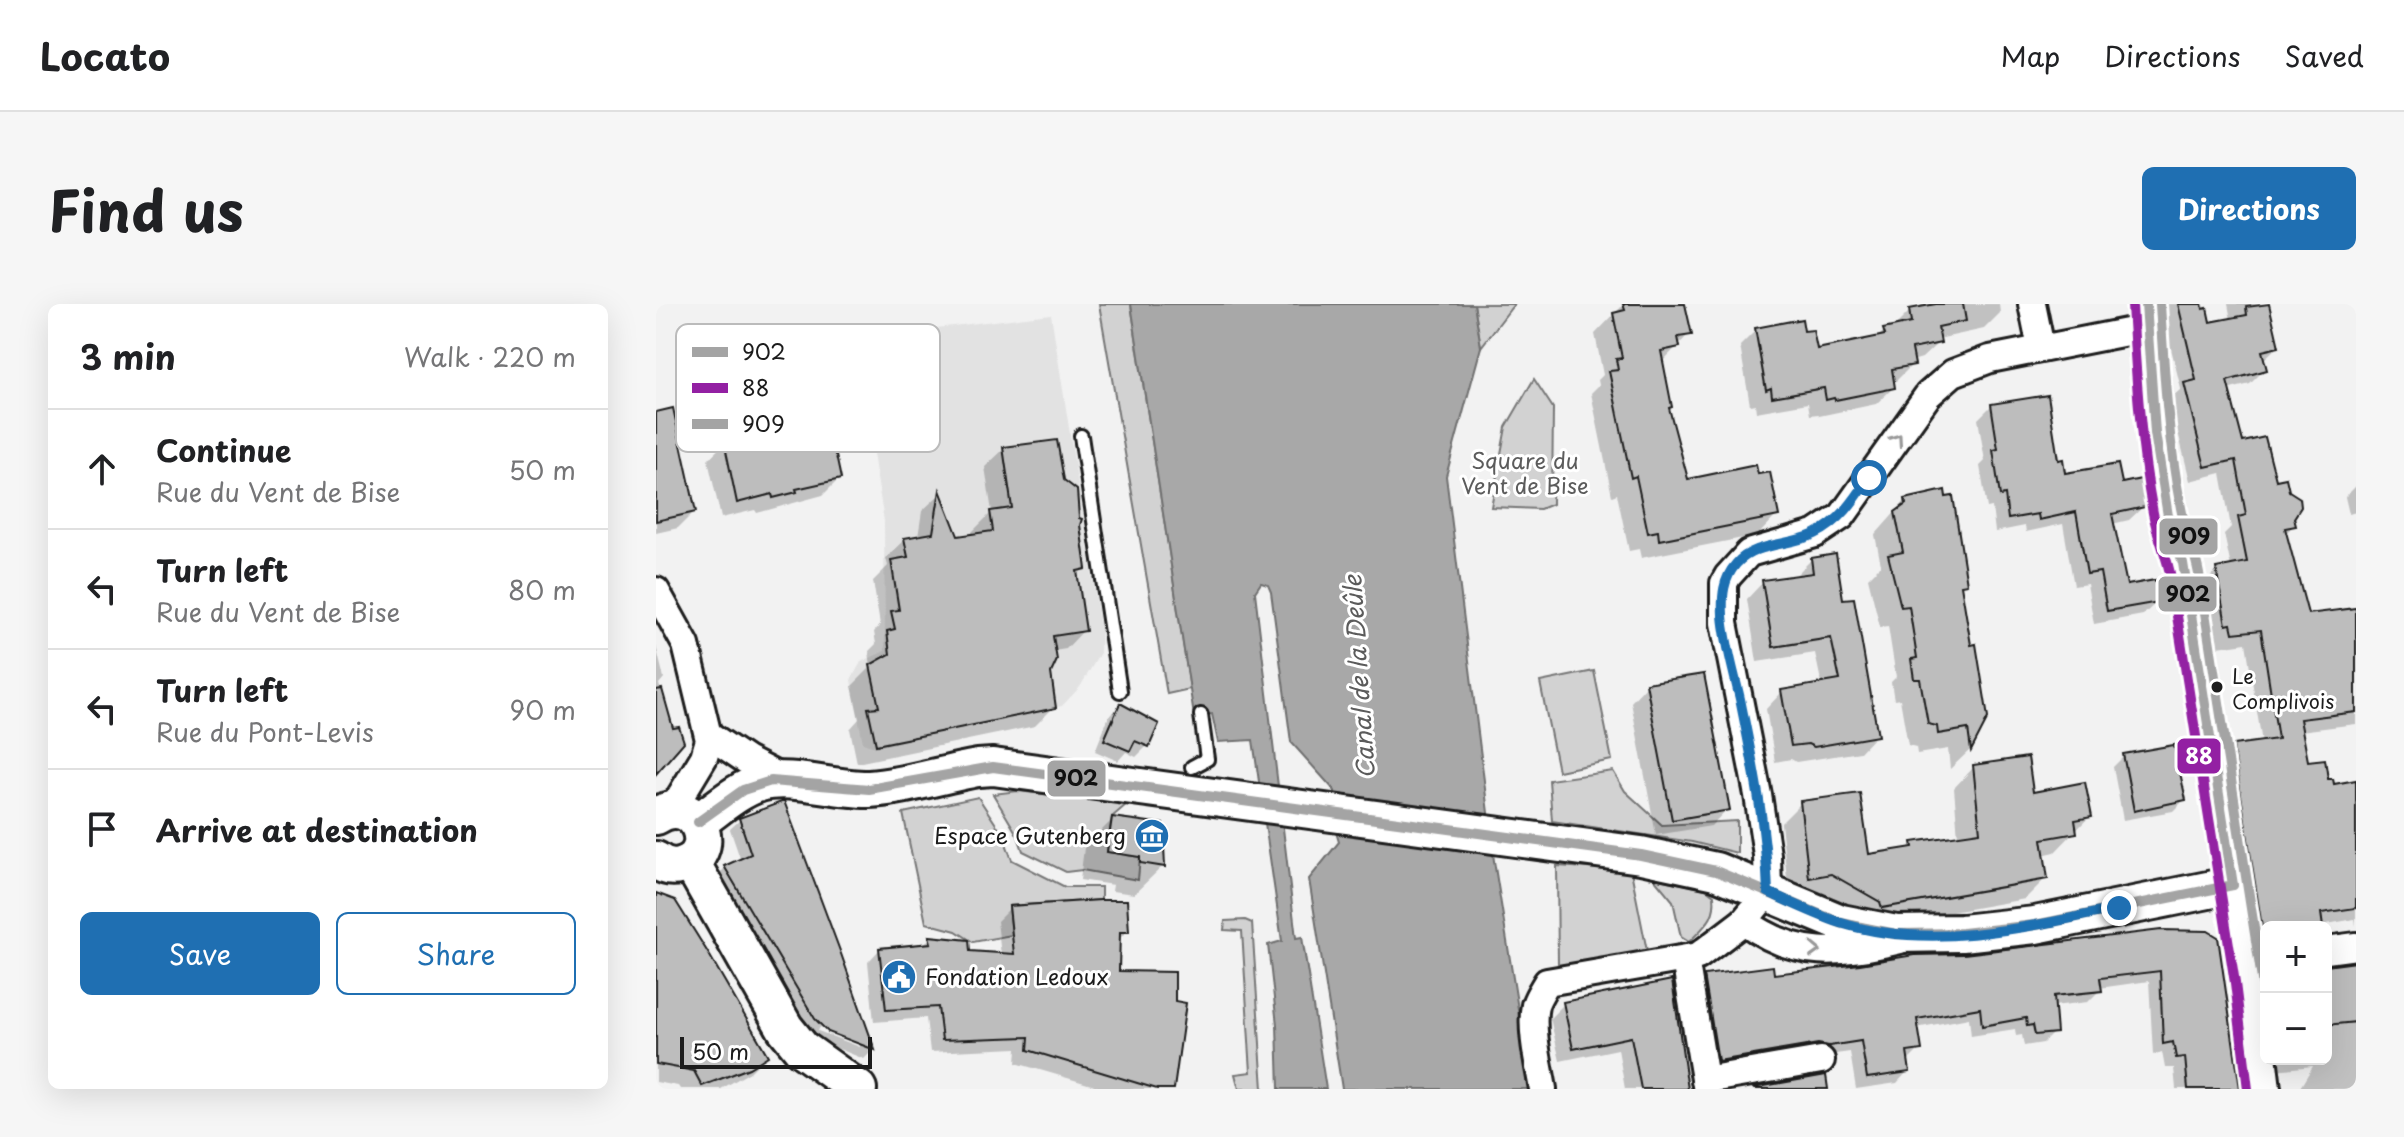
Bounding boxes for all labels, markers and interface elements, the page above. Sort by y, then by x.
text: Locato [40,27,170,84]
text: Map [2001,34,2060,77]
text: Directions [2104,34,2241,77]
text: Saved [2285,34,2364,77]
text: Find us [48,166,244,251]
button: Directions [2142,167,2356,250]
legend [676,324,940,452]
text: 3 min [80,330,176,382]
text: 902 [742,334,786,367]
text: Walk · 220 m [404,337,576,376]
text: 88 [742,370,769,403]
text: 909 [742,406,785,439]
text: Continue [156,427,291,472]
one-way arrow [1887,434,1902,448]
park label: Square du Vent de Bise [1461,443,1589,501]
icon: ahead [80,447,124,491]
text: 50 m [509,450,576,489]
route start [1851,460,1887,496]
text: Rue du Vent de Bise [156,472,400,511]
line badge: 909 [2158,517,2219,556]
text: 909 [2168,518,2210,551]
text: Turn left [156,547,288,592]
icon: left [80,567,124,611]
text: 80 m [508,570,576,609]
water label: Canal de la Deûle [1333,573,1383,780]
line badge: 902 [2157,575,2218,613]
text: 902 [2166,576,2210,609]
text: Rue du Vent de Bise [156,592,400,631]
place label: Le Complivois [2232,661,2334,716]
text: Turn left [156,667,288,712]
marker: Le Complivois [2209,679,2225,695]
icon: left [80,687,124,731]
text: 90 m [509,690,576,729]
text: Rue du Pont-Levis [156,712,374,751]
line badge: 88 [2176,737,2222,775]
text: 88 [2185,738,2213,771]
line badge: 902 [1046,759,1107,798]
text: 902 [1054,760,1098,793]
icon: arrive [80,807,124,851]
text: Arrive at destination [156,807,478,852]
museum icon: Espace Gutenberg [1133,817,1171,855]
place label: Espace Gutenberg [934,818,1126,851]
route end [2101,890,2137,926]
button: Save [80,912,320,995]
button: Share [336,912,576,995]
map controls [2260,921,2332,1065]
button: + [2260,921,2332,993]
one-way arrow [1809,942,1822,959]
public building icon: Fondation Ledoux [880,958,918,996]
place label: Fondation Ledoux [925,959,1109,992]
button: − [2260,993,2332,1065]
scale bar [680,1033,872,1069]
text: 50 m [692,1034,749,1067]

